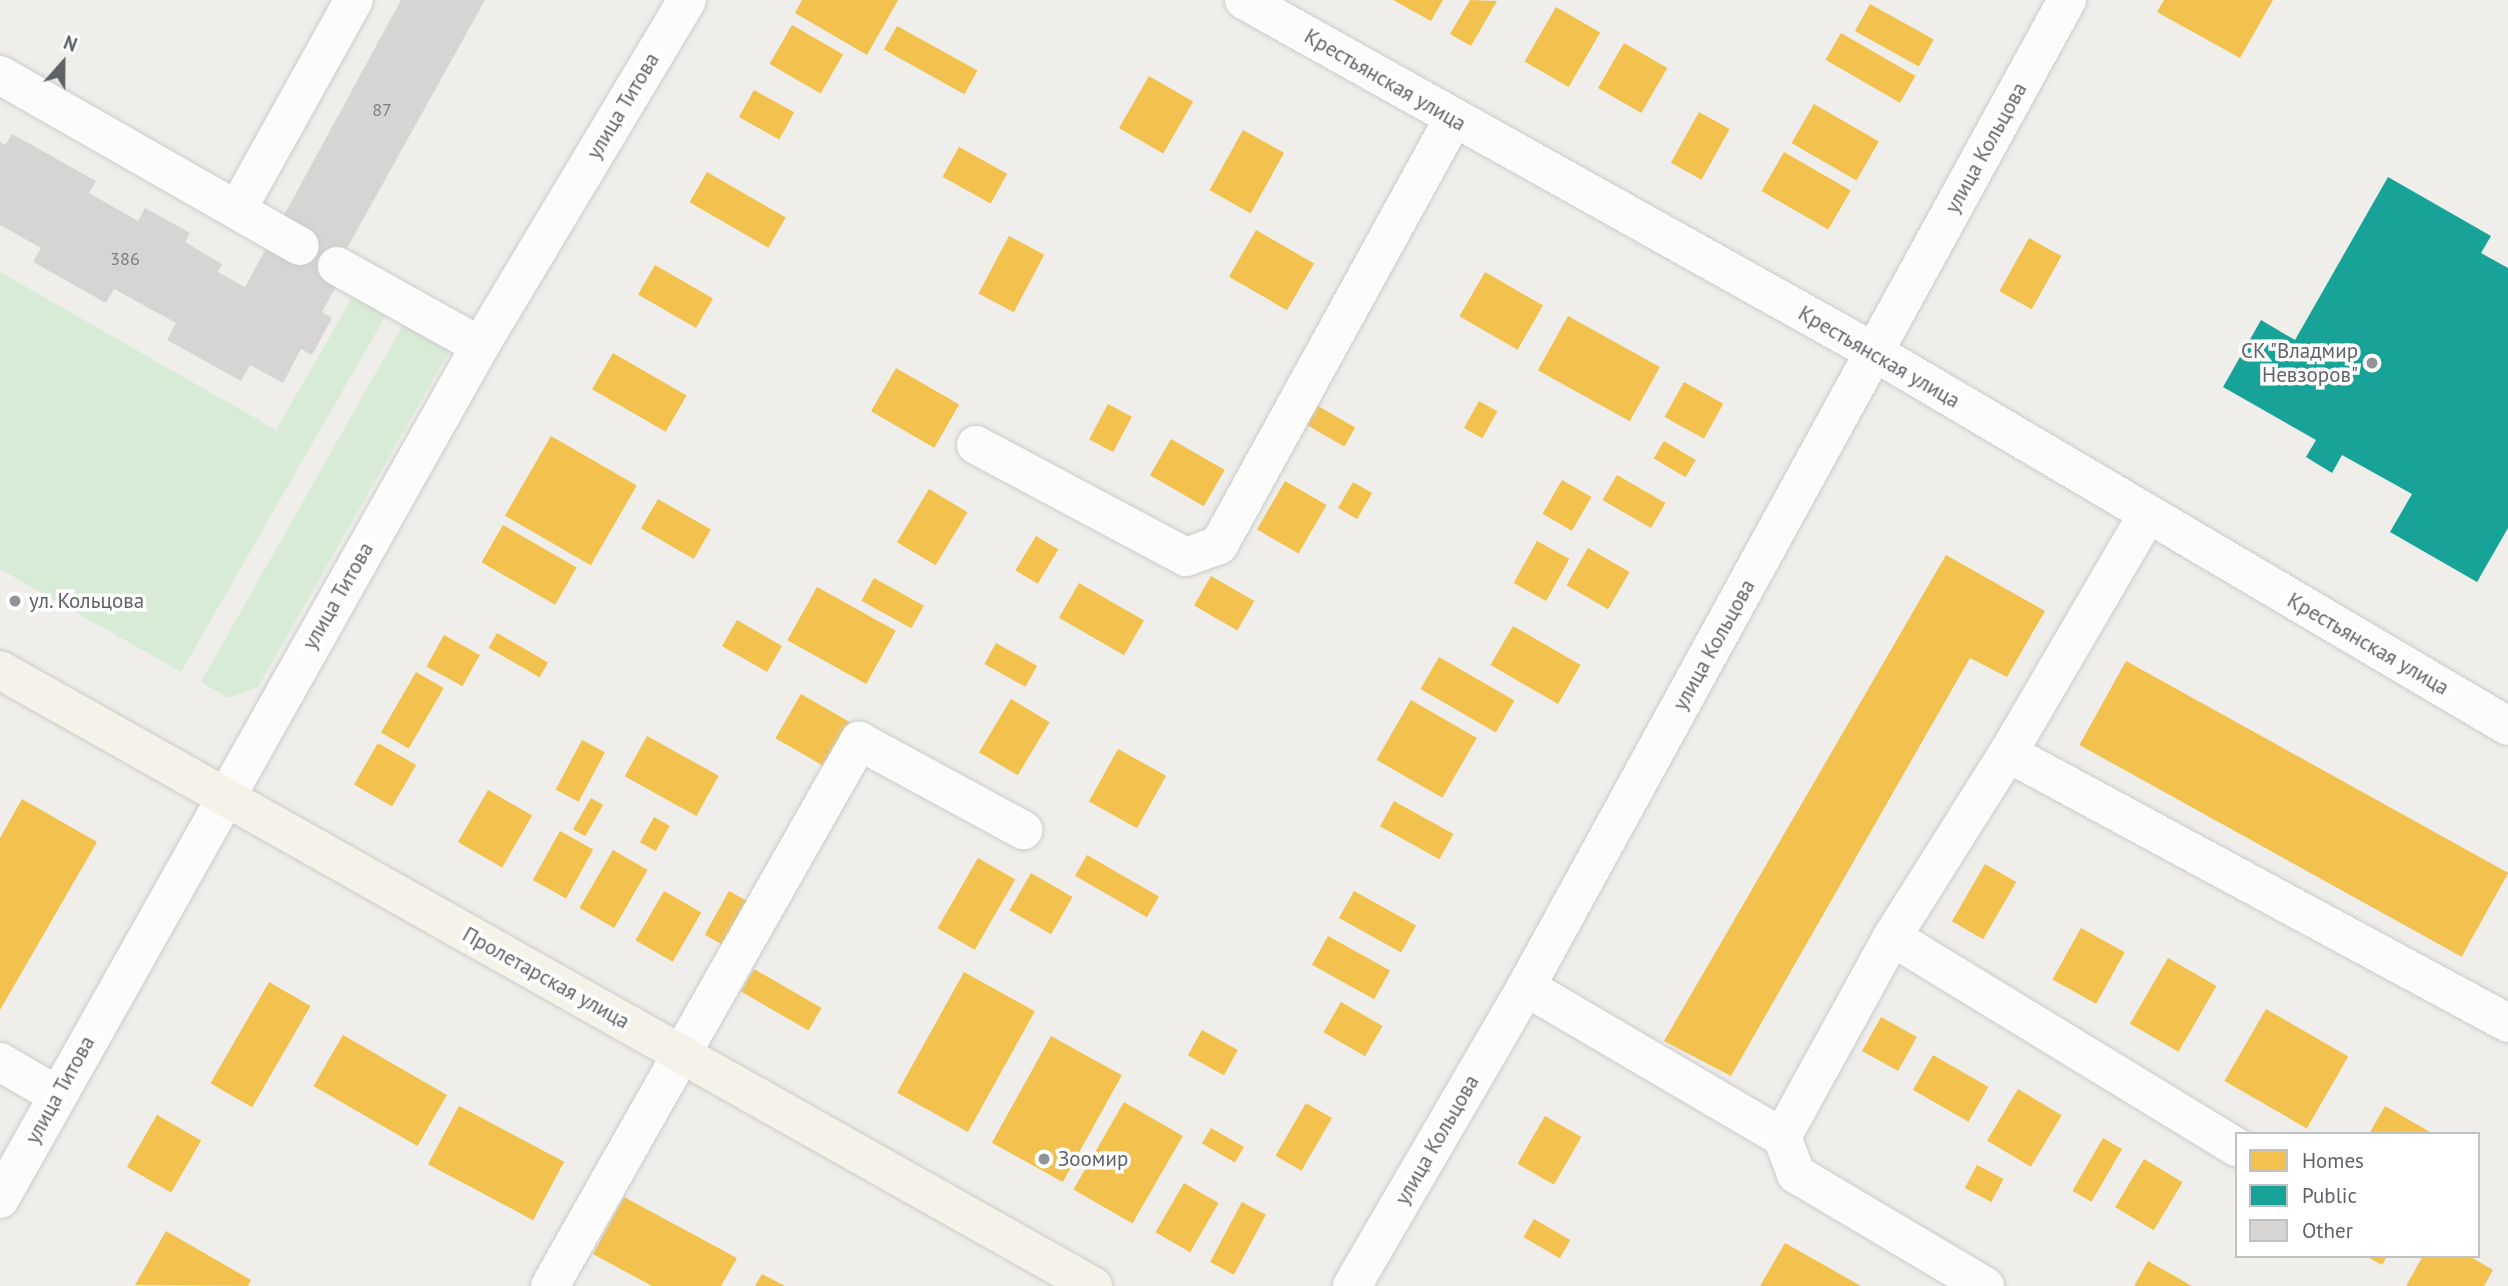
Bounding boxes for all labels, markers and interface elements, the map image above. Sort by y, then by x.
street label: Крестьянская улица [1300,24,1470,136]
north arrow [28,28,98,98]
text: N [60,30,81,57]
street label: улица Титова [581,48,665,164]
street label: улица Кольцова [1940,78,2032,218]
house number: 87 [372,99,392,121]
house number: 386 [110,248,140,270]
street label: Крестьянская улица [1794,301,1964,413]
place label: СК "Владмир Невзоров" [2240,338,2358,388]
marker: СК "Владмир Невзоров" [2364,355,2380,371]
street label: улица Титова [297,538,379,654]
street label: улица Кольцова [1668,575,1760,715]
place label: ул. Кольцова [29,588,146,614]
street label: Крестьянская улица [2283,588,2453,700]
marker: ул. Кольцова [7,593,23,609]
street label: Пролетарская улица [458,922,634,1034]
street label: улица Титова [20,1031,100,1149]
street label: улица Кольцова [1390,1071,1484,1209]
legend [2235,1132,2480,1258]
place label: Зоомир [1058,1146,1128,1172]
text: Homes [2302,1147,2364,1174]
marker: Зоомир [1036,1151,1052,1167]
text: Public [2302,1182,2357,1209]
text: Other [2302,1217,2353,1244]

